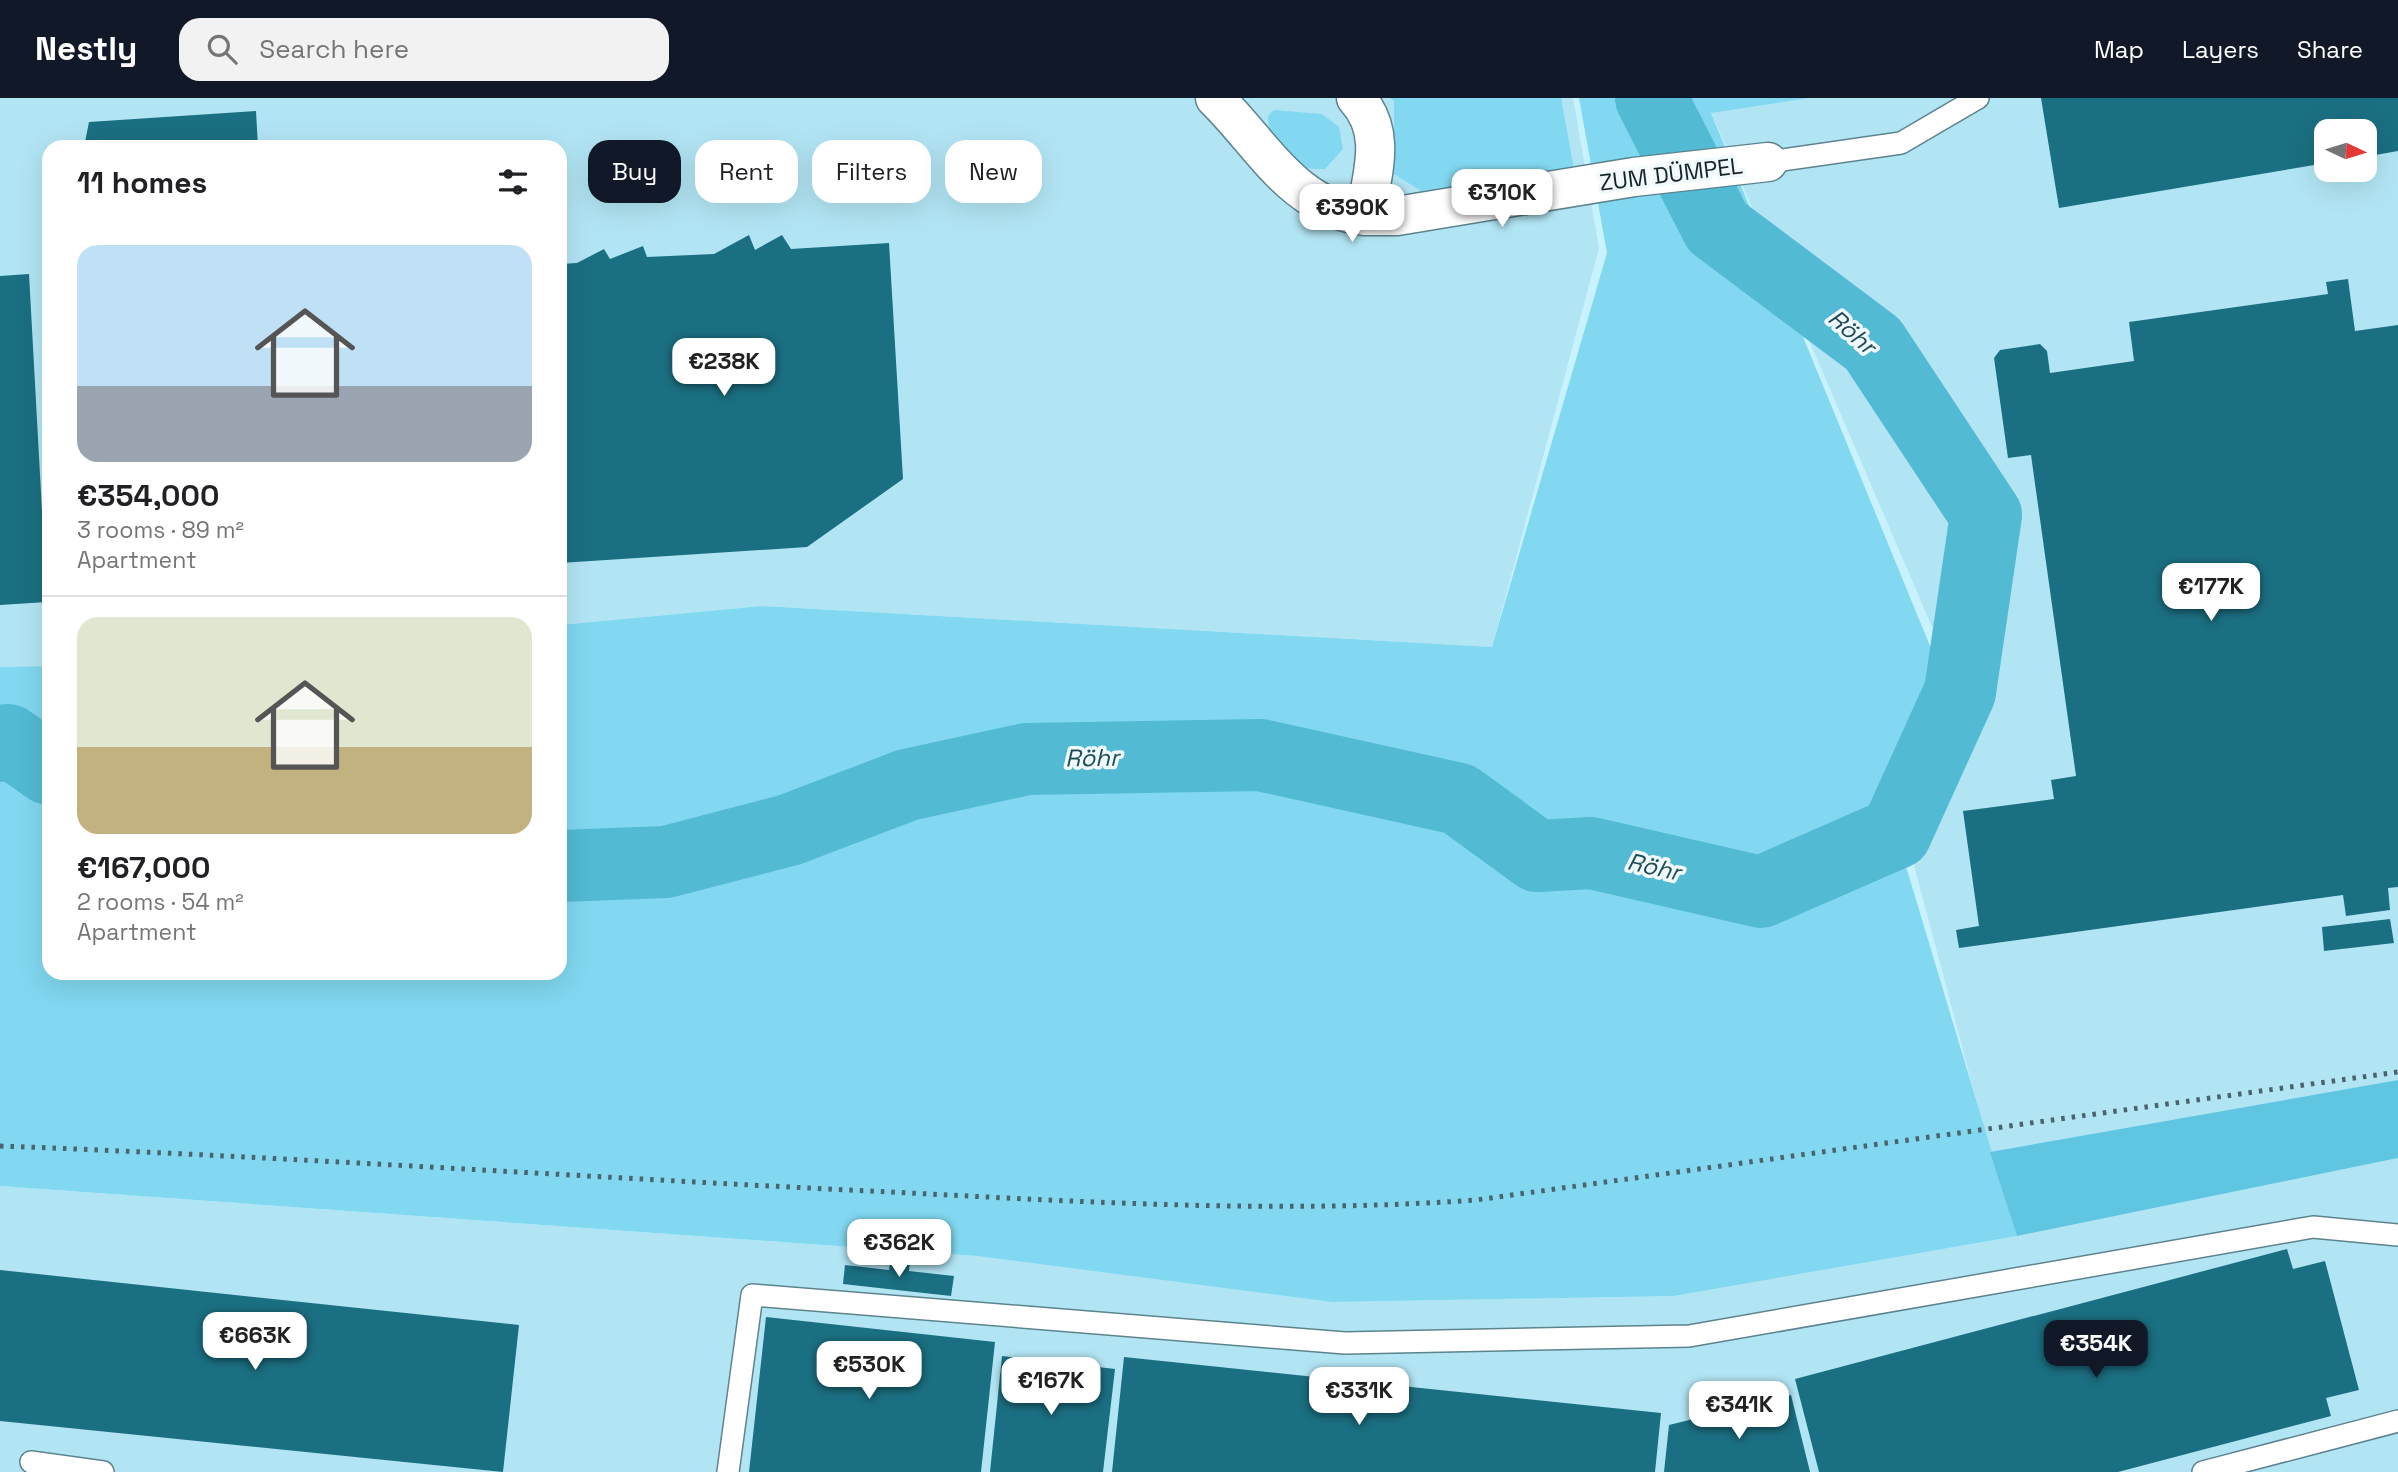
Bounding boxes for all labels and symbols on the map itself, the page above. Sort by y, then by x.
north arrow [2314,119,2376,182]
street label: ZUM DÜMPEL [1598,150,1744,198]
pin: €310K [1453,170,1551,229]
pin: €390K [1303,184,1401,244]
water label: Röhr [1822,302,1885,363]
pin: €238K [675,338,773,398]
pin: €177K [2162,564,2260,623]
water label: Röhr [1065,741,1122,773]
water label: Röhr [1624,845,1687,888]
pin: €362K [850,1220,948,1279]
pin: €663K [206,1312,304,1372]
pin: €354K [2047,1320,2145,1380]
pin: €530K [820,1342,918,1401]
pin: €167K [1002,1358,1100,1417]
pin: €331K [1310,1368,1408,1427]
pin: €341K [1690,1382,1788,1441]

